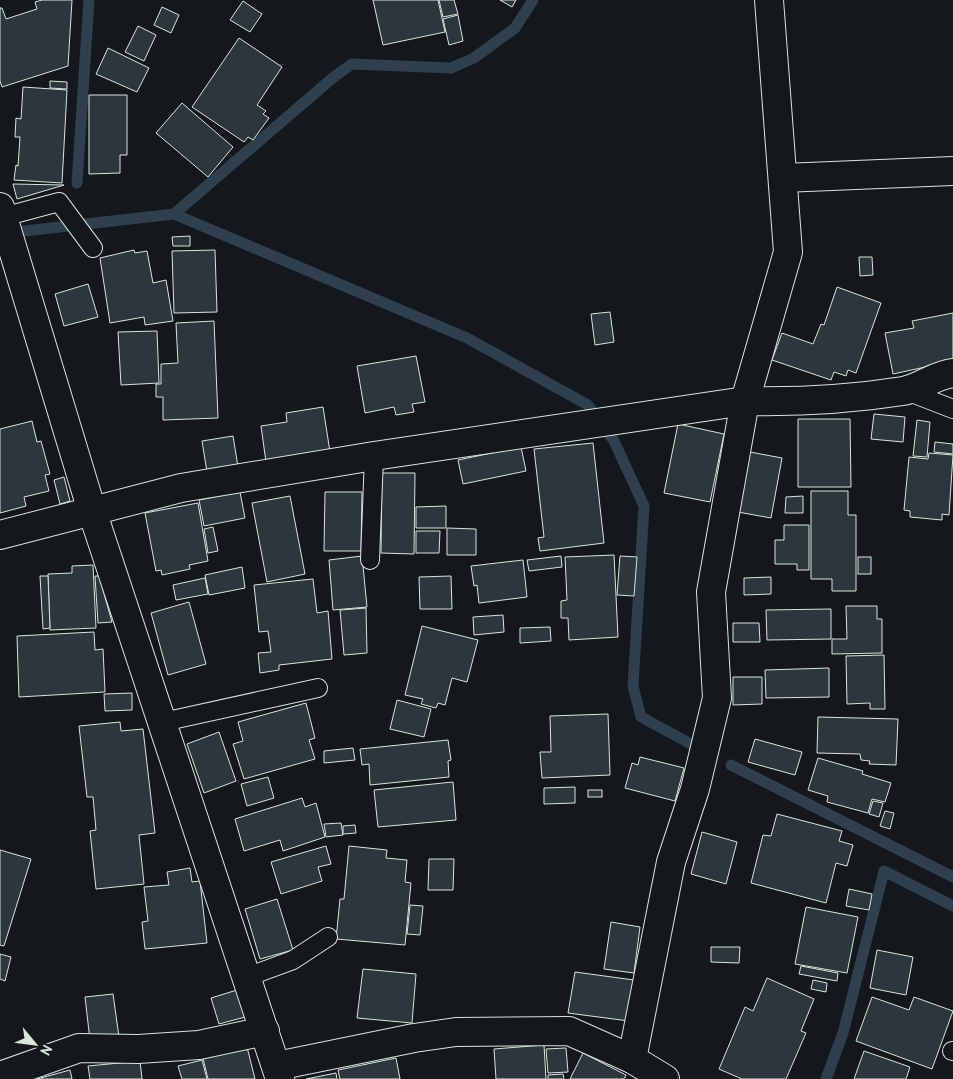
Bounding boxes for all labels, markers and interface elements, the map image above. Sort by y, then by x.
north arrow [10,1019,60,1069]
text: N [36,1042,56,1059]

